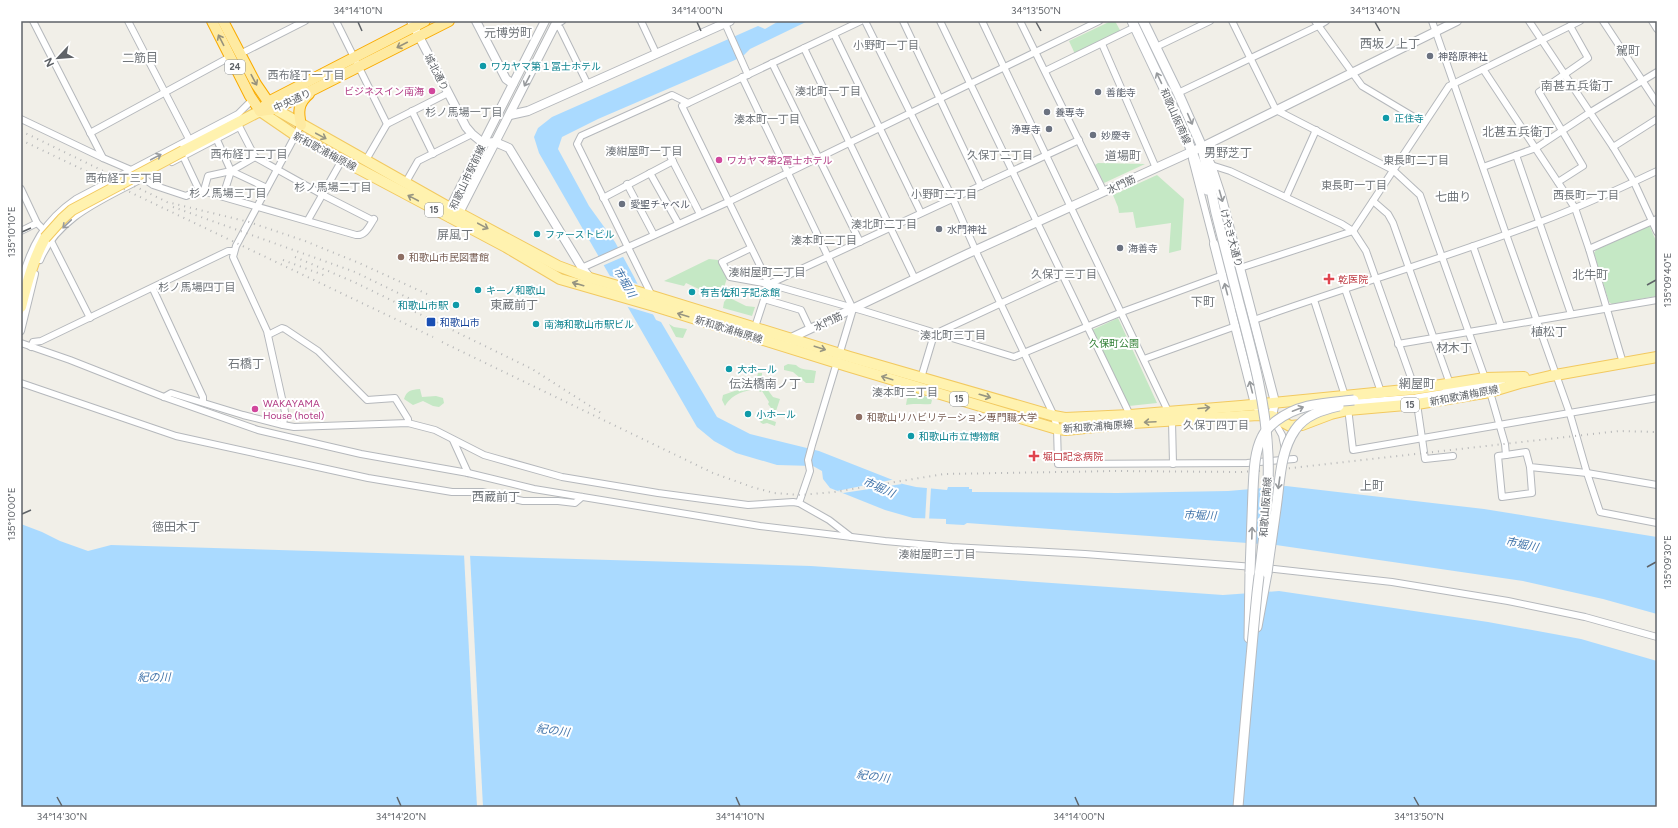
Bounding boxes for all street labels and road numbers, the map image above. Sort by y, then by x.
street label: 城北通り [422,51,451,93]
road number: 24 [225,60,245,74]
street label: 中央通り [271,86,313,115]
street label: 和歌山阪南線 [1157,86,1194,146]
street label: 新和歌浦梅原線 [291,129,359,174]
street label: 和歌山市駅前線 [447,143,488,212]
street label: 水門筋 [1105,172,1138,197]
road number: 15 [425,203,443,217]
street label: けやき大通り [1217,207,1246,269]
street label: 水門筋 [812,309,845,334]
street label: 新和歌浦梅原線 [693,313,764,346]
street label: 新和歌浦梅原線 [1428,382,1500,409]
road number: 15 [950,392,968,406]
road number: 15 [1401,398,1419,412]
street label: 新和歌浦梅原線 [1063,418,1133,435]
street label: 和歌山阪南線 [1257,477,1274,537]

